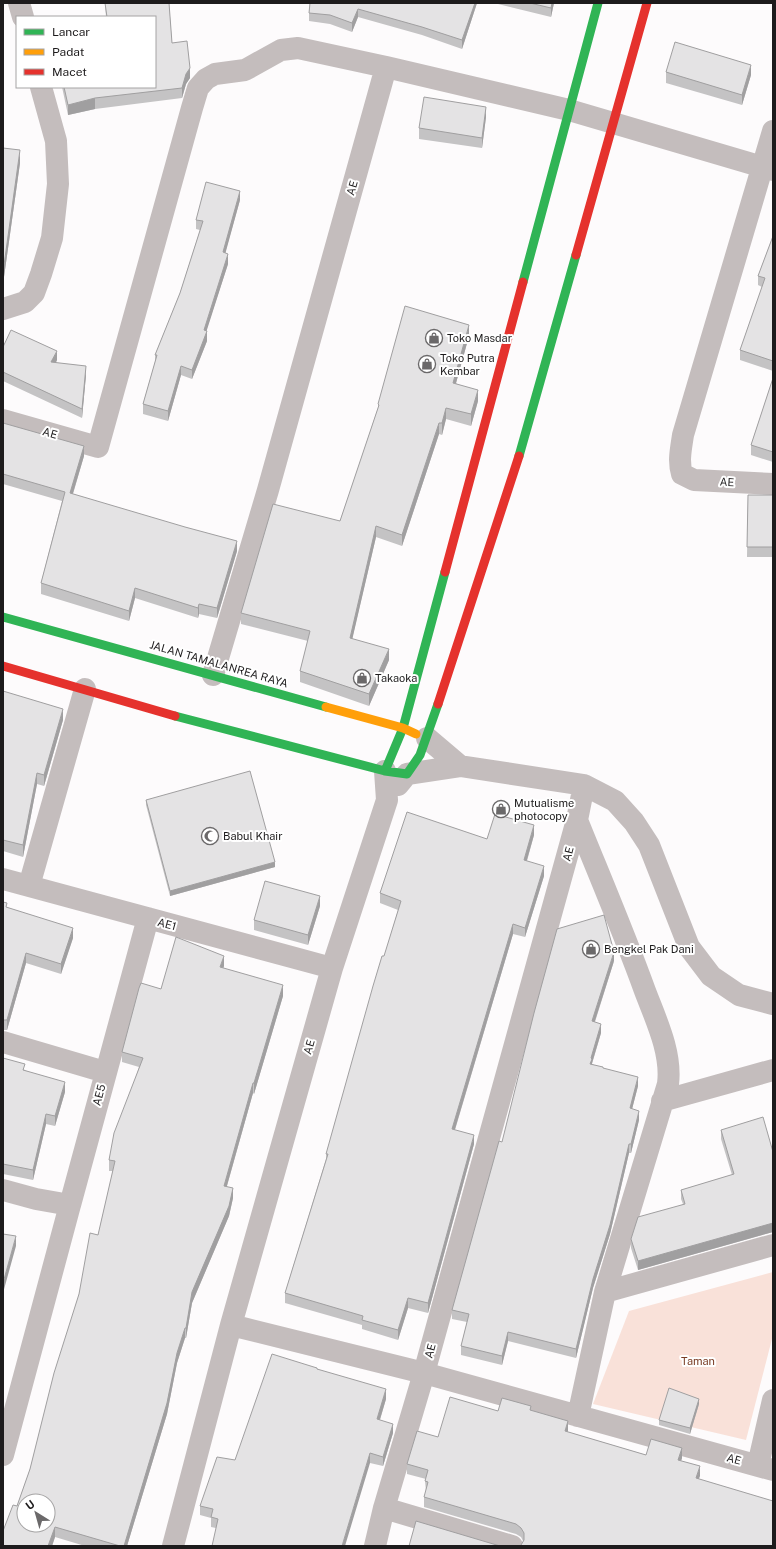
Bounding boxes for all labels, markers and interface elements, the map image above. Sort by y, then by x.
legend [16,16,156,88]
text: Lancar [52,25,90,39]
text: Padat [52,45,85,59]
text: Macet [52,65,87,79]
street label: AE [344,179,360,197]
shop icon: Toko Masdar [424,328,444,348]
place label: Toko Masdar [447,332,512,344]
place label: Toko Putra Kembar [440,352,495,377]
shop icon: Toko Putra Kembar [417,354,437,374]
street label: AE [41,425,59,441]
street label: AE [719,476,735,488]
street label: JALAN TAMALANREA RAYA [148,638,290,690]
shop icon: Takaoka [352,668,372,688]
place label: Takaoka [375,672,417,684]
place label: Mutualisme photocopy [514,797,574,822]
shop icon: Mutualisme photocopy [491,799,511,819]
mosque icon: Babul Khair [200,826,220,846]
place label: Babul Khair [223,830,282,842]
street label: AE [560,845,576,863]
street label: AE1 [156,916,178,932]
shop icon: Bengkel Pak Dani [581,939,601,959]
place label: Bengkel Pak Dani [604,943,694,955]
street label: AE [301,1038,317,1056]
street label: AE5 [90,1083,108,1107]
street label: AE [422,1342,438,1360]
park label: Taman [681,1355,715,1367]
street label: AE [725,1451,743,1467]
north arrow [16,1493,56,1533]
text: U [23,1498,37,1512]

